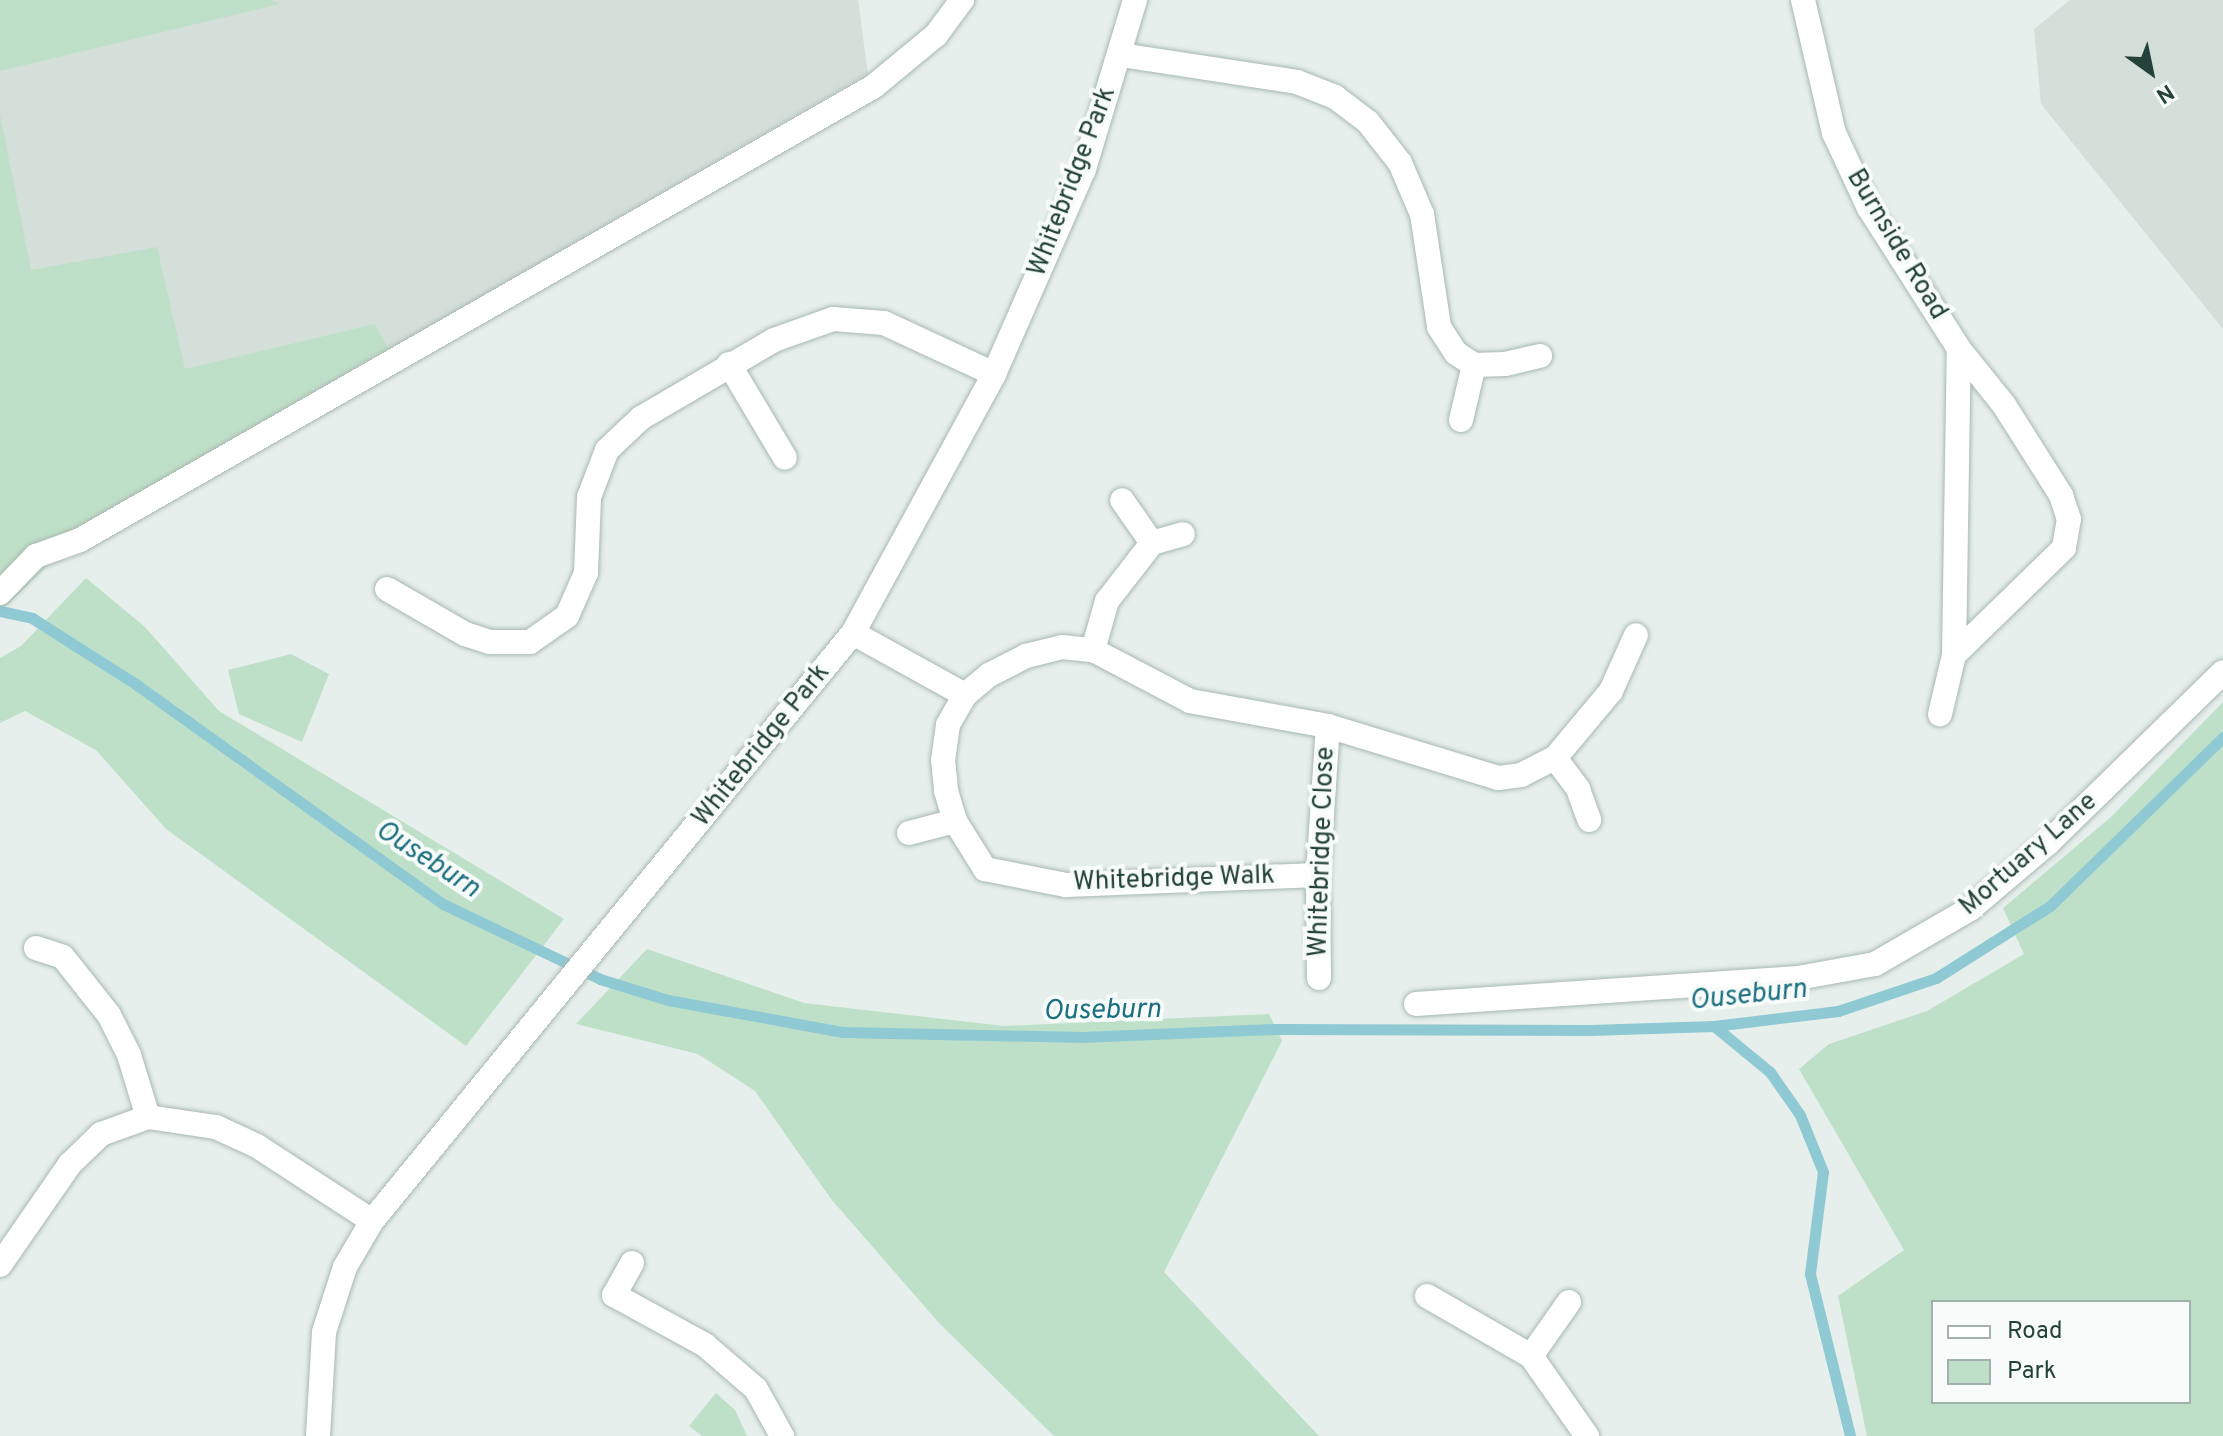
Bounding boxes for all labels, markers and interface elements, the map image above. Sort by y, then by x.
north arrow [2111,32,2191,112]
text: N [2150,77,2178,108]
street label: Whitebridge Park [1022,83,1124,281]
street label: Burnside Road [1839,164,1953,326]
street label: Whitebridge Park [687,658,837,834]
street label: Whitebridge Close [1304,746,1342,958]
street label: Mortuary Lane [1954,787,2104,923]
water label: Ouseburn [369,814,485,906]
street label: Whitebridge Walk [1072,861,1276,899]
water label: Ouseburn [1688,973,1808,1019]
water label: Ouseburn [1043,993,1161,1029]
legend [1931,1300,2191,1404]
text: Road [2007,1317,2063,1347]
text: Park [2007,1357,2057,1387]

